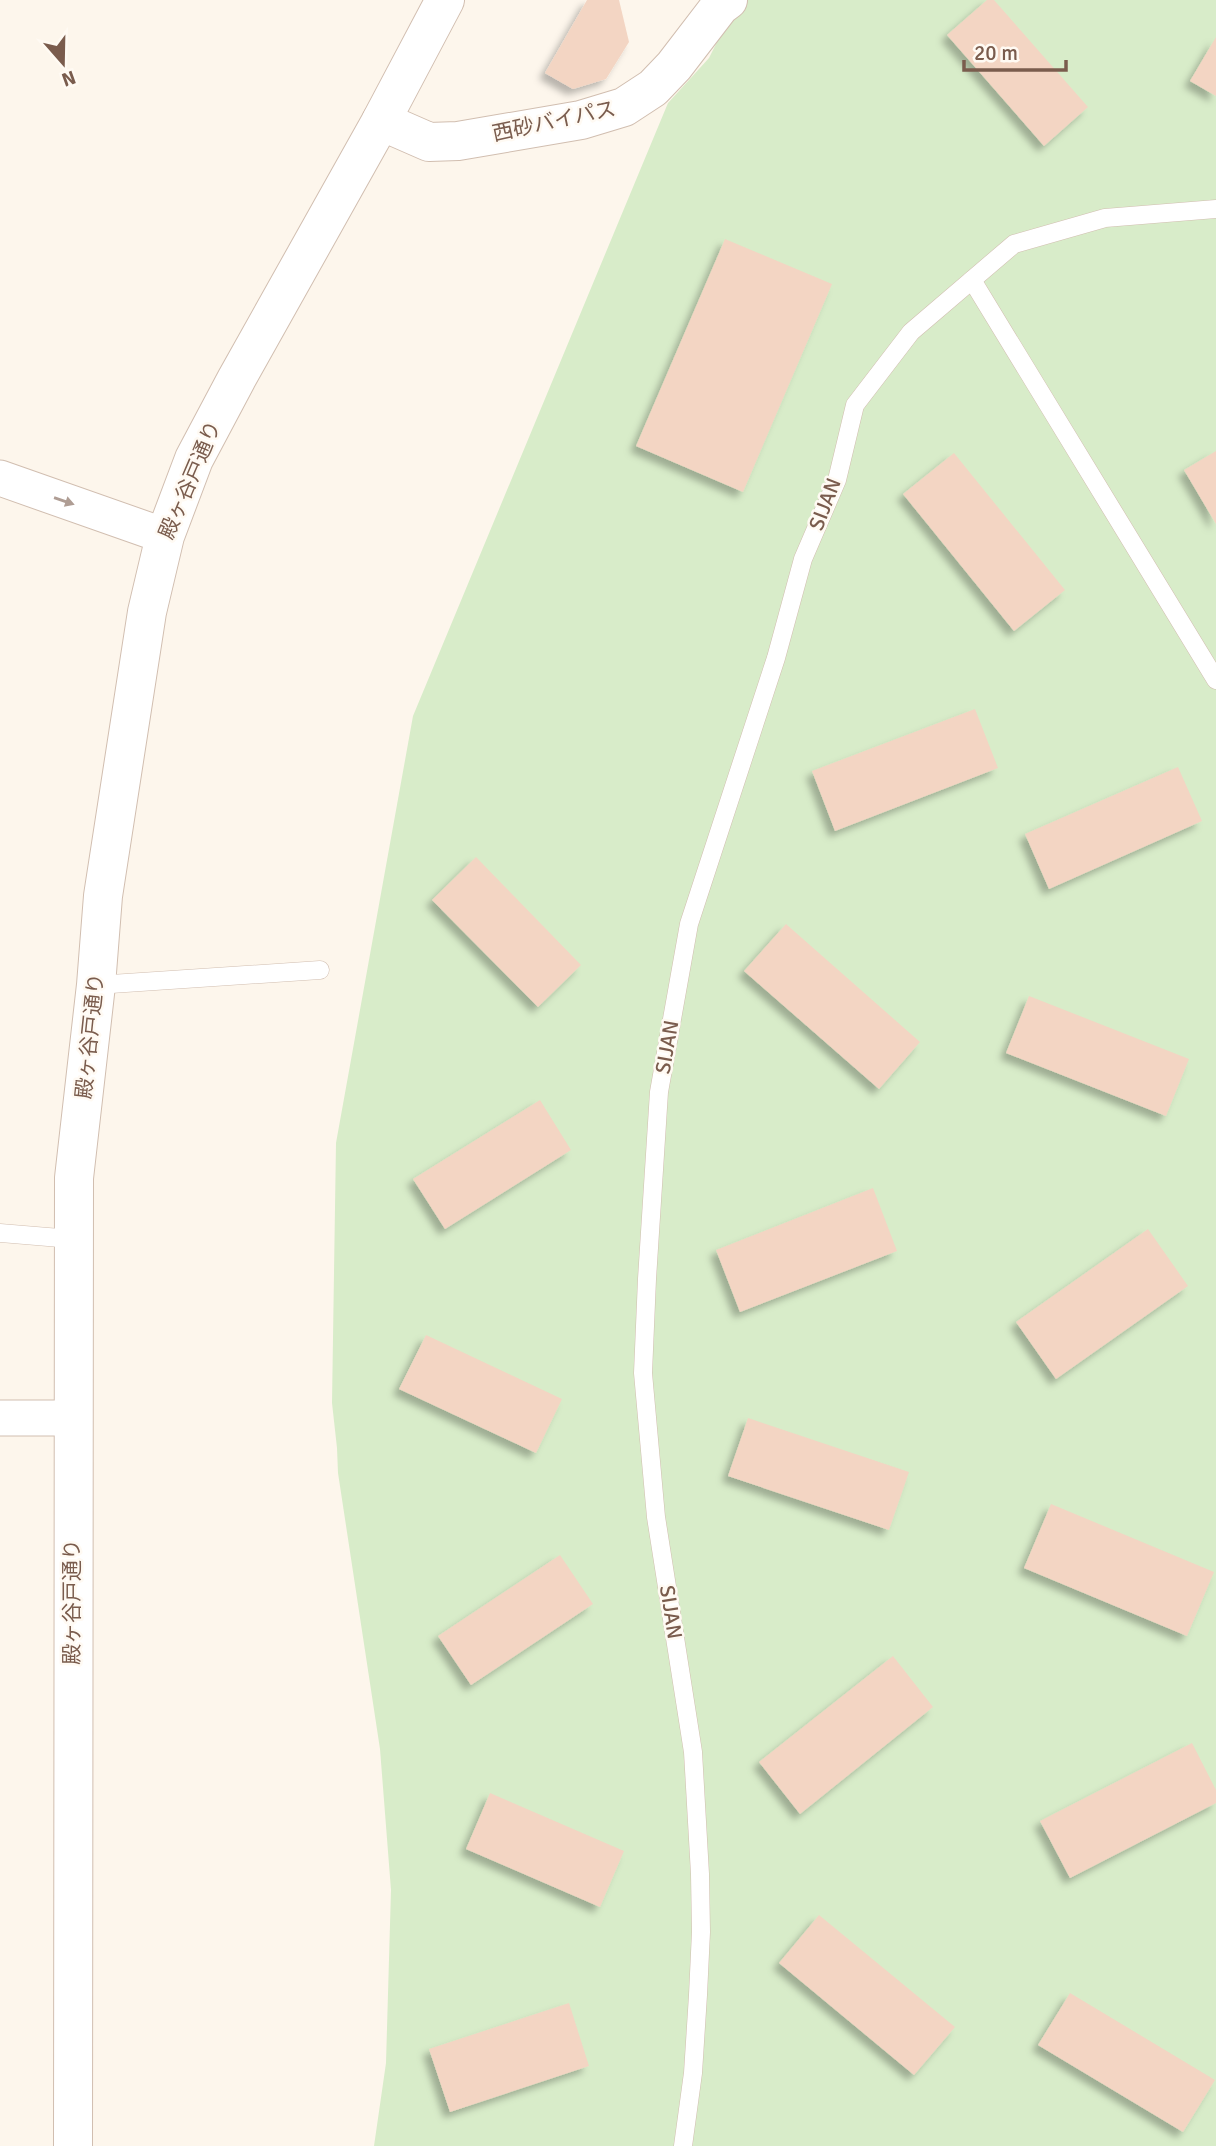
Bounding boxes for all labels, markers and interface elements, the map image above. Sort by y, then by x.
north arrow [28,28,98,98]
scale bar [964,28,1066,72]
text: 20 m [974,40,1018,66]
text: N [58,64,79,92]
street label: 西砂バイパス [490,95,618,147]
street label: 殿ヶ谷戸通り [153,417,227,543]
street label: SIJAN [803,474,847,534]
one-way arrow [54,496,75,507]
street label: 殿ヶ谷戸通り [70,972,110,1100]
street label: SIJAN [650,1018,684,1076]
street label: 殿ヶ谷戸通り [59,1539,85,1665]
street label: SIJAN [654,1583,688,1641]

